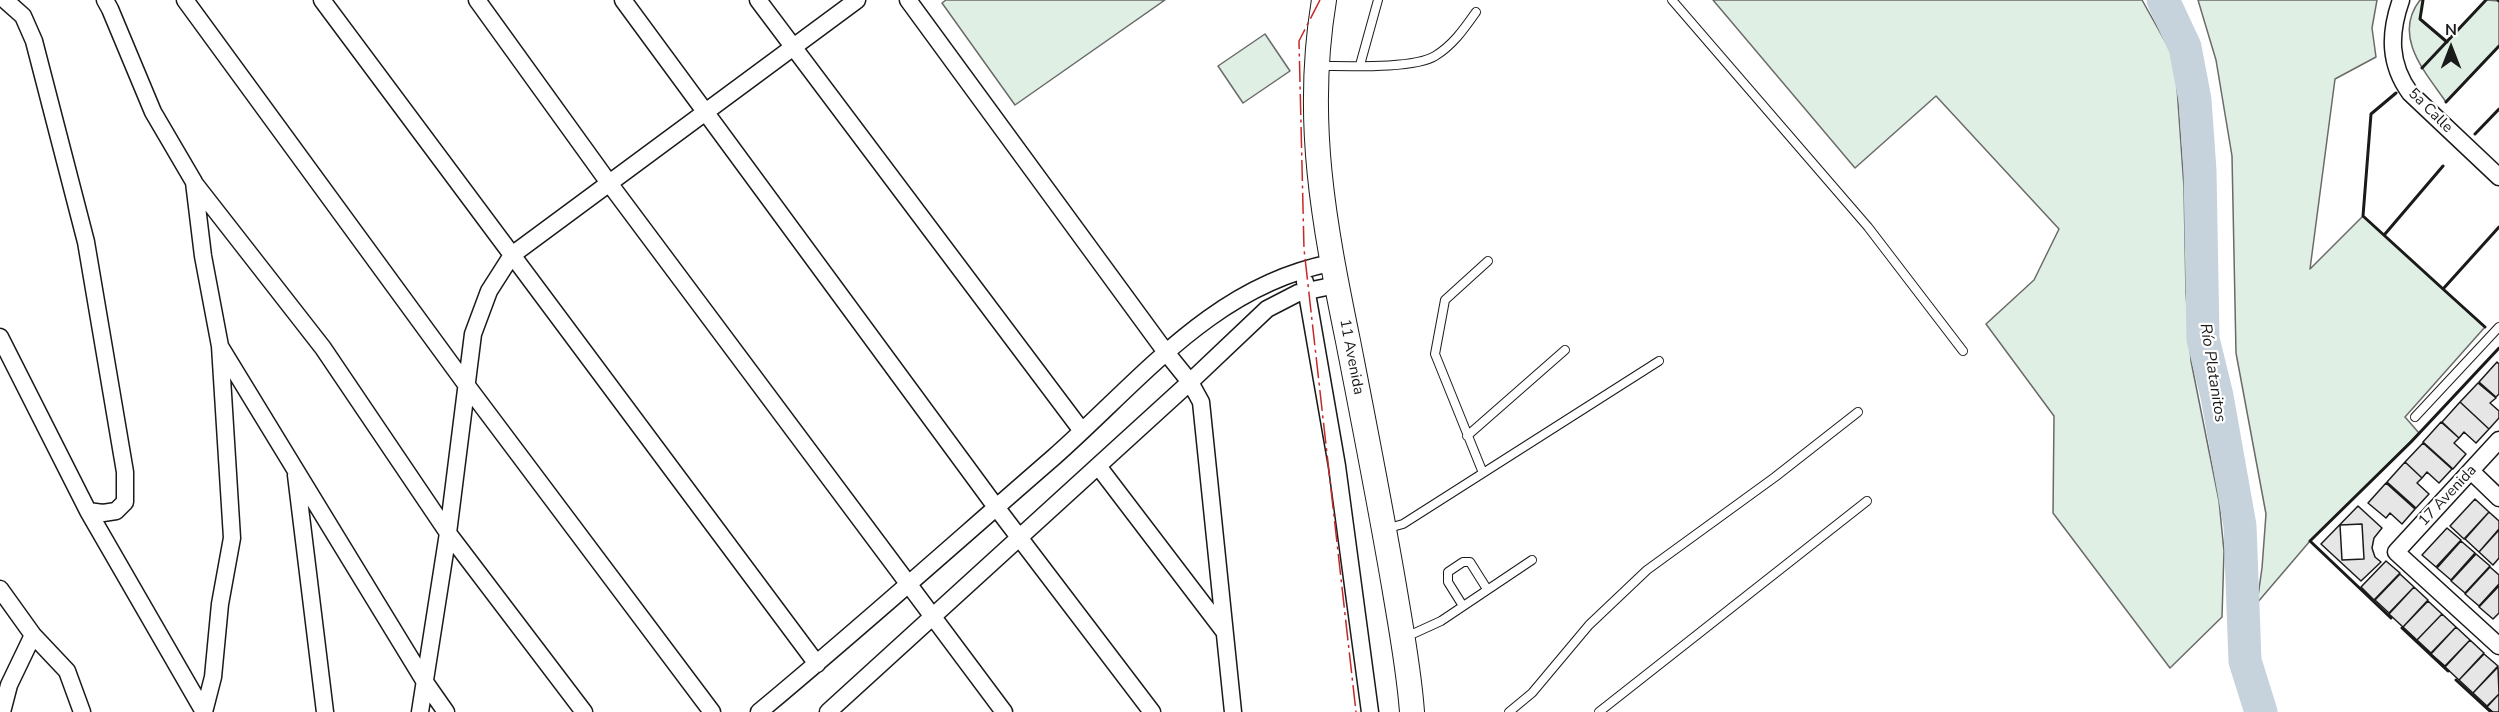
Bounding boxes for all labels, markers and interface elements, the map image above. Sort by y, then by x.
north arrow [2421,18,2481,78]
text: N [2445,19,2457,41]
street label: 5a Calle [2404,85,2456,137]
street label: 11 Avenida [1335,318,1367,396]
water label: Río Platanitos [2195,322,2229,424]
street label: 17 Avenida [2415,462,2481,530]

